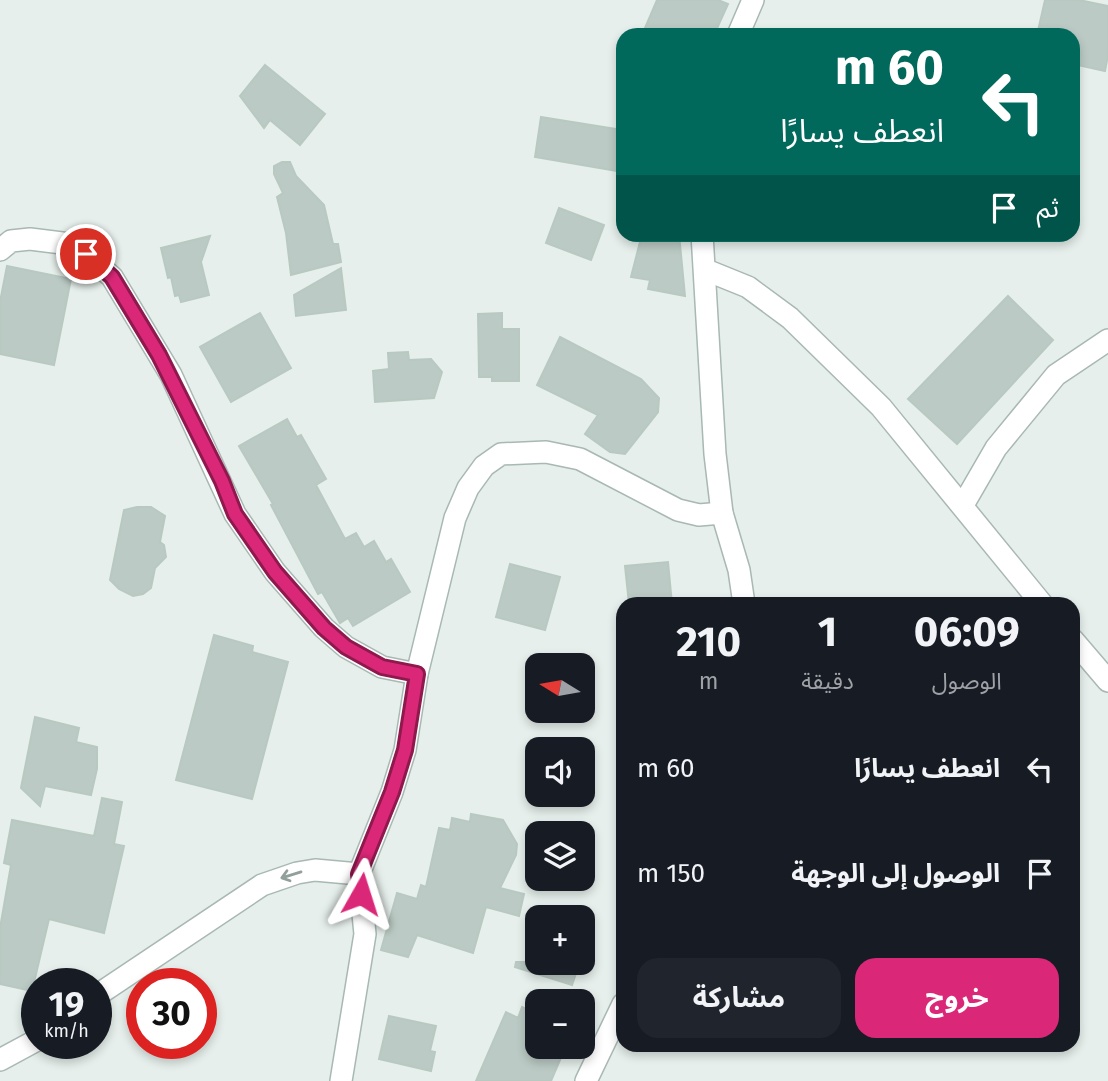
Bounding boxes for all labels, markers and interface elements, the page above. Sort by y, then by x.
text: 60 m [835,38,944,97]
icon: left [968,56,1059,147]
text: انعطف يسارًا [780,112,944,150]
icon: arrive [985,189,1023,227]
text: ثم [1037,193,1059,224]
pin [56,224,116,284]
icon: arrive [67,235,105,273]
text: 1 [818,607,837,657]
text: 06:09 [914,607,1020,657]
text: 210 [676,617,741,667]
north arrow [525,653,595,723]
map controls [525,653,595,1059]
text: m [699,667,718,695]
text: دقيقة [801,667,854,695]
text: الوصول [932,667,1002,695]
button: sound [525,737,595,807]
icon: left [1021,750,1059,788]
text: 60 m [637,753,695,784]
text: انعطف يسارًا [854,753,1000,784]
button: layers [525,821,595,891]
icon: arrive [1021,855,1059,893]
position arrow [324,857,398,931]
text: 150 m [637,858,705,889]
text: الوصول إلى الوجهة [791,858,1000,889]
one-way arrow [281,870,303,883]
button: + [525,905,595,975]
button: مشاركة [637,958,841,1038]
button: خروج [855,958,1059,1038]
speed limit sign: 30 [126,968,217,1059]
text: 19 [49,983,84,1025]
button: − [525,989,595,1059]
text: km/h [44,1020,89,1042]

